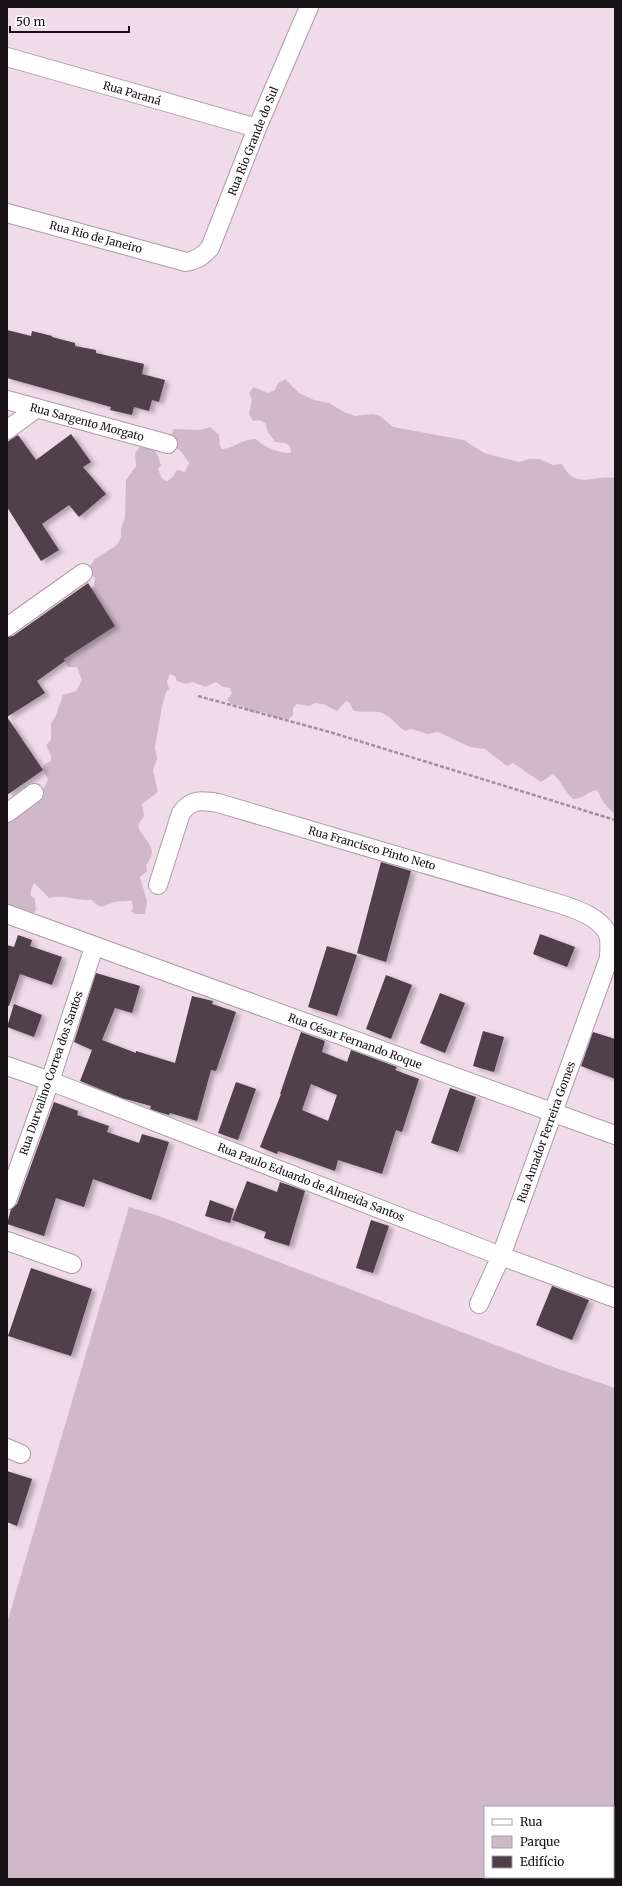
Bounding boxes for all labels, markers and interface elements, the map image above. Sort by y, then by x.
scale bar [10,8,129,34]
text: 50 m [16,14,45,29]
street label: Rua Paraná [101,78,163,108]
street label: Rua Rio Grande do Sul [225,84,282,198]
street label: Rua Rio de Janeiro [48,218,144,256]
street label: Rua Sargento Morgato [28,400,146,444]
street label: Rua Francisco Pinto Neto [307,823,438,873]
street label: Rua Durvalino Correa dos Santos [16,989,86,1157]
street label: Rua César Fernando Roque [286,1010,424,1072]
street label: Rua Amador Ferreira Gomes [514,1059,578,1205]
street label: Rua Paulo Eduardo de Almeida Santos [216,1140,406,1224]
legend [484,1806,614,1878]
text: Rua [520,1814,543,1829]
text: Parque [520,1834,560,1849]
text: Edifício [520,1854,564,1869]

